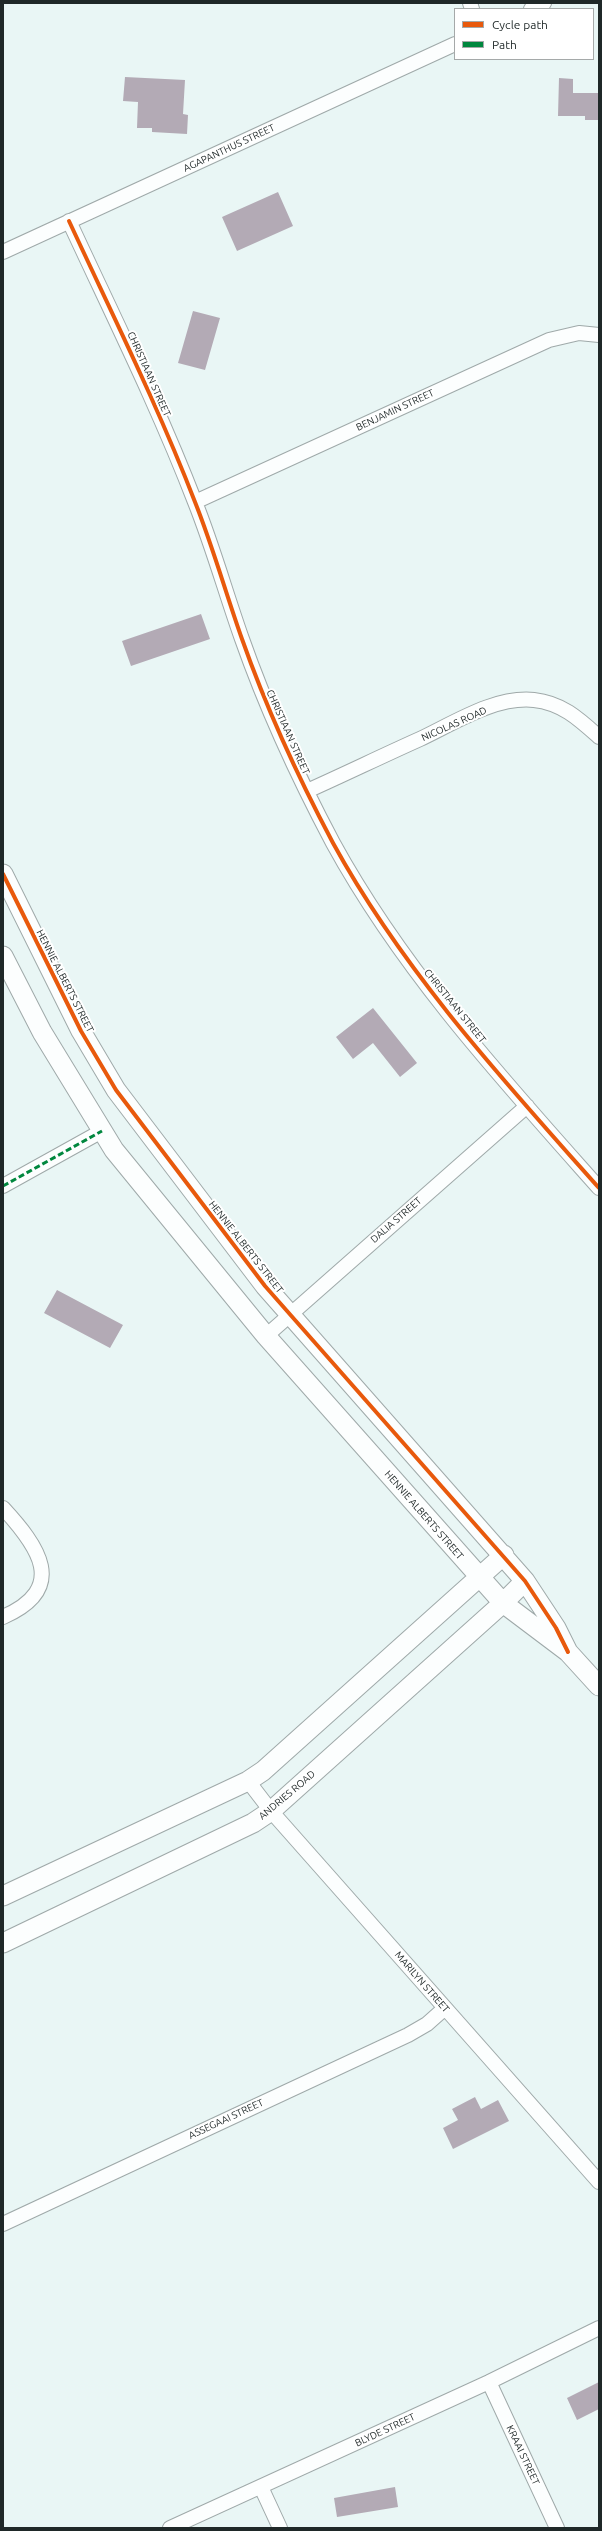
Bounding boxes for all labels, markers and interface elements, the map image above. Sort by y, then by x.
legend [454,8,594,60]
text: Cycle path [492,18,548,31]
text: Path [492,38,517,51]
street label: AGAPANTHUS STREET [181,122,277,174]
street label: CHRISTIAAN STREET [125,330,173,418]
street label: BENJAMIN STREET [354,387,436,433]
street label: CHRISTIAAN STREET [264,688,312,776]
street label: NICOLAS ROAD [419,704,489,744]
street label: HENNIE ALBERTS STREET [34,927,96,1035]
street label: CHRISTIAAN STREET [421,967,489,1045]
street label: DALIA STREET [368,1195,424,1245]
street label: HENNIE ALBERTS STREET [206,1198,286,1296]
street label: HENNIE ALBERTS STREET [382,1468,466,1562]
street label: ANDRIES ROAD [256,1768,318,1822]
street label: MARILYN STREET [392,1949,452,2015]
street label: ASSEGAAI STREET [187,2096,265,2142]
street label: BLYDE STREET [353,2411,417,2449]
street label: KRAAI STREET [504,2423,542,2487]

